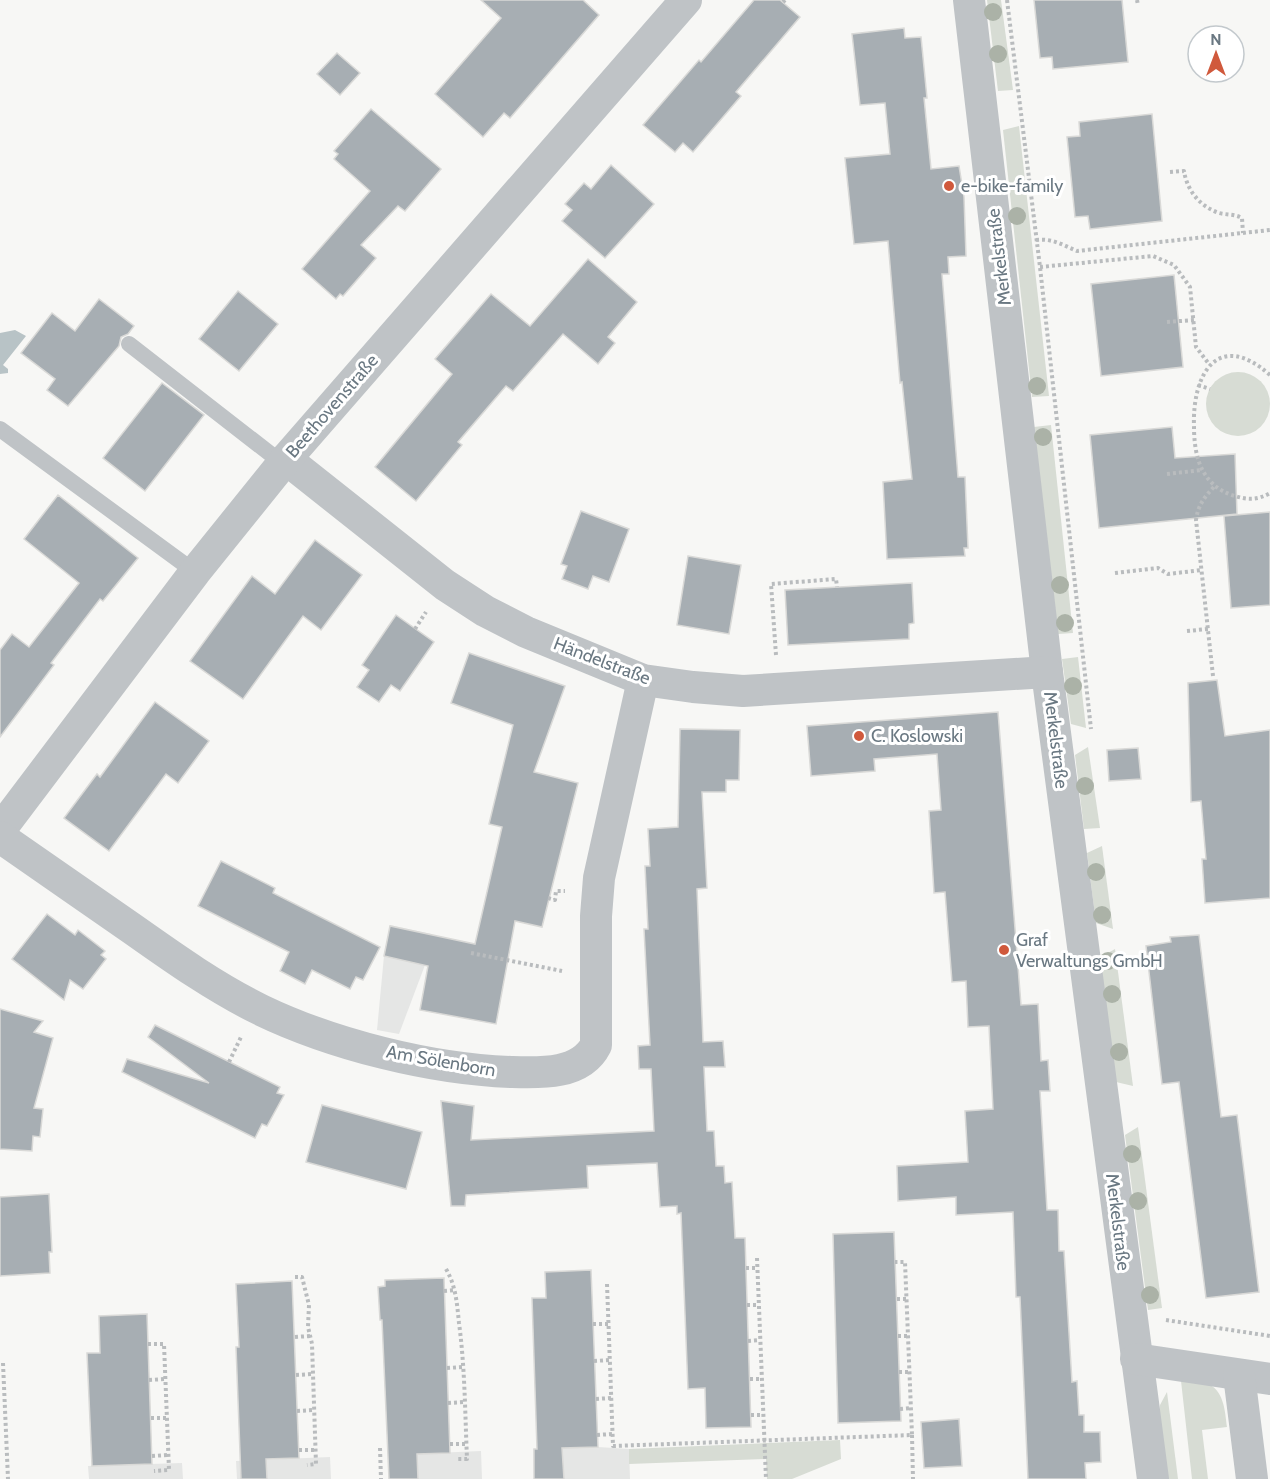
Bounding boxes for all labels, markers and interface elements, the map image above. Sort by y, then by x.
north arrow [1186,24,1246,84]
text: N [1210,30,1222,49]
place label: e-bike-family [961,175,1063,197]
marker: e-bike-family [942,179,956,193]
street label: Merkelstraße [982,207,1016,307]
street label: Beethovenstraße [281,350,383,462]
street label: Händelstraße [550,632,654,690]
street label: Merkelstraße [1039,690,1073,790]
place label: C. Koslowski [871,725,963,747]
marker: C. Koslowski [852,729,866,743]
place label: Graf Verwaltungs GmbH [1016,929,1163,972]
marker: Graf Verwaltungs GmbH [997,943,1011,957]
street label: Am Sölenborn [385,1041,497,1081]
street label: Merkelstraße [1101,1172,1135,1272]

